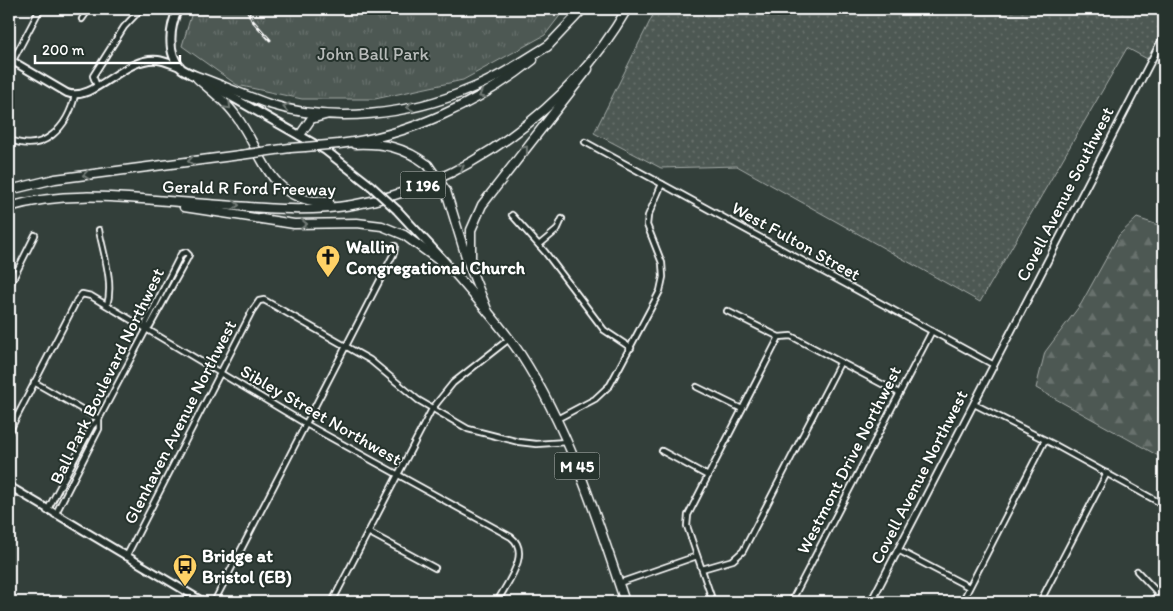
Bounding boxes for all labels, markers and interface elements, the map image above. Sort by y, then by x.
scale bar [35,32,180,64]
text: 200 m [42,41,85,59]
park label: John Ball Park [317,43,429,65]
one-way arrow [479,88,488,98]
one-way arrow [222,100,231,109]
one-way arrow [406,101,414,112]
one-way arrow [281,102,290,113]
street label: Covell Avenue Southwest [1011,103,1119,285]
one-way arrow [520,146,528,155]
one-way arrow [187,155,195,166]
one-way arrow [456,163,465,173]
one-way arrow [82,169,90,180]
road number: I 196 [400,172,446,198]
street label: Gerald R Ford Freeway [162,175,337,201]
street label: West Fulton Street [728,197,864,286]
one-way arrow [232,200,240,211]
one-way arrow [301,219,309,230]
place label: Wallin Congregational Church [346,236,526,279]
church icon: Wallin Congregational Church [315,244,341,278]
street label: Ball Park Boulevard Northwest [45,264,169,488]
street label: Glenhaven Avenue Northwest [119,316,241,528]
street label: Sibley Street Northwest [236,360,406,470]
street label: Westmont Drive Northwest [792,362,906,558]
street label: Covell Avenue Northwest [866,386,973,568]
road number: M 45 [554,452,600,480]
place label: Bridge at Bristol (EB) [202,545,292,588]
bus stop icon: Bridge at Bristol (EB) [172,553,198,587]

